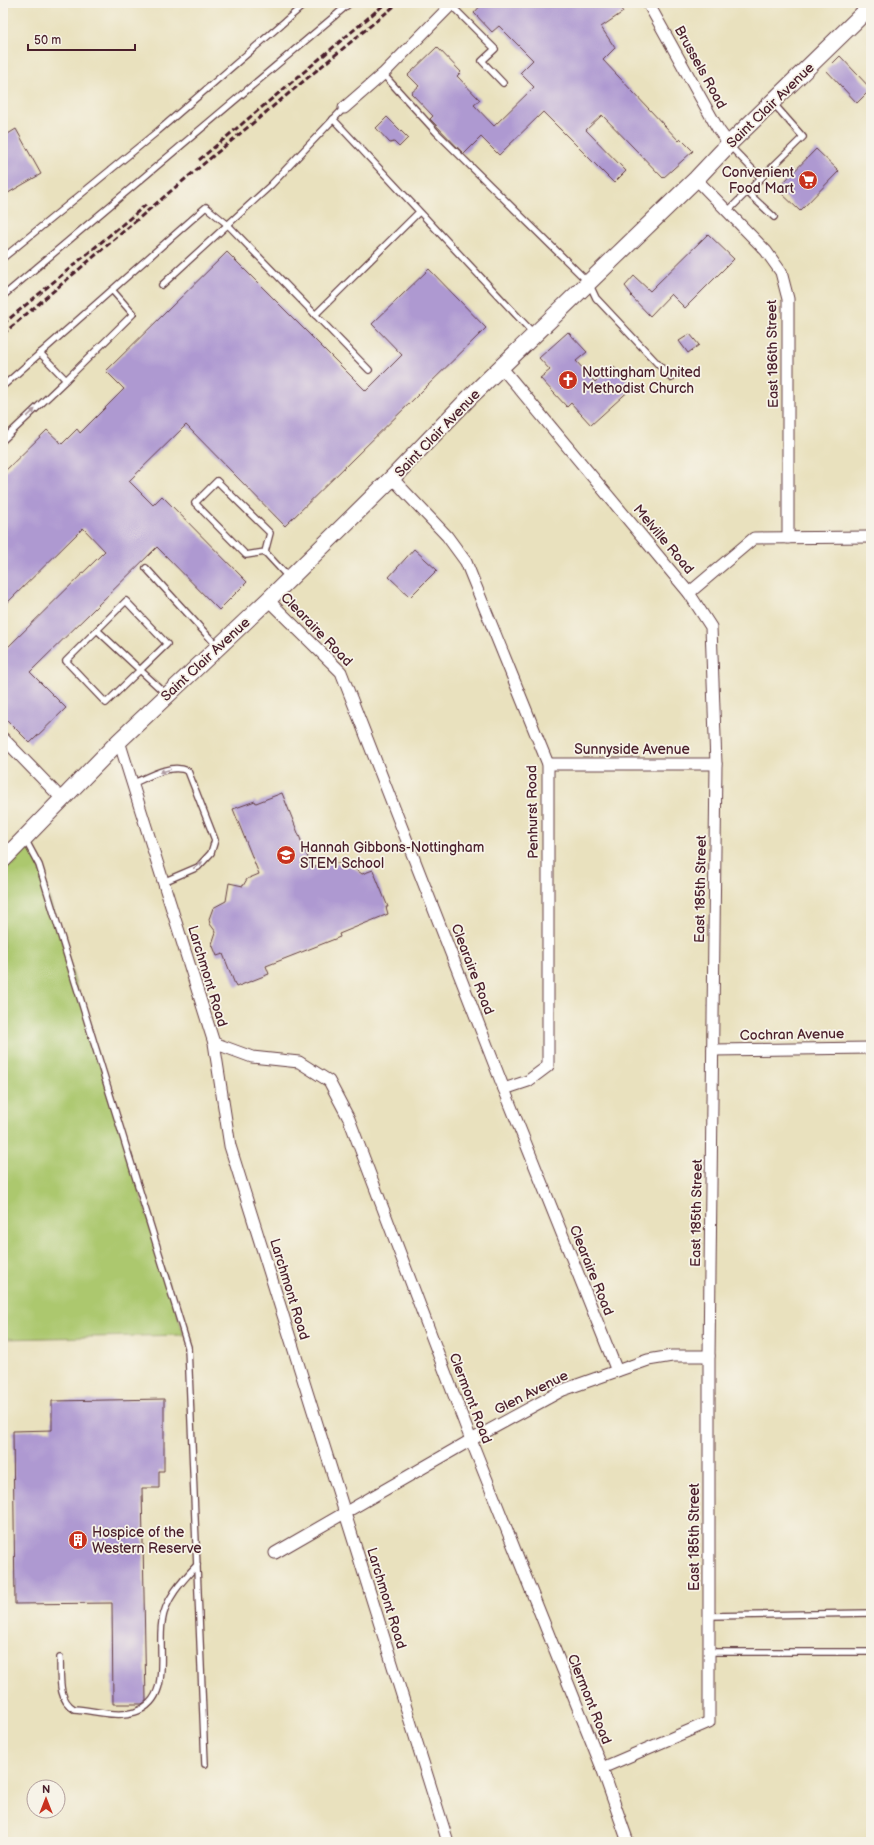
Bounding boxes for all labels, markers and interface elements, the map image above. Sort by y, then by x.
street label: Brussels Road [671,23,730,112]
scale bar [28,26,135,52]
text: 50 m [34,33,61,48]
street label: Saint Clair Avenue [723,59,818,152]
place label: Convenient Food Mart [722,164,795,197]
supermarket icon: Convenient Food Mart [797,169,819,191]
street label: East 186th Street [763,299,782,408]
place label: Nottingham United Methodist Church [582,364,701,397]
church icon: Nottingham United Methodist Church [557,369,579,391]
street label: Saint Clair Avenue [391,386,484,481]
one-way arrow [26,408,36,418]
street label: Melville Road [630,501,698,578]
street label: Clearaire Road [277,589,356,670]
street label: Saint Clair Avenue [157,614,253,705]
street label: Sunnyside Avenue [574,741,690,758]
street label: Penhurst Road [523,765,542,859]
one-way arrow [158,768,170,774]
street label: East 185th Street [691,834,710,943]
place label: Hannah Gibbons-Nottingham STEM School [300,839,484,872]
school or university icon: Hannah Gibbons-Nottingham STEM School [275,844,297,866]
one-way arrow [192,861,203,869]
street label: Clearaire Road [447,921,498,1017]
street label: Larchmont Road [184,924,231,1029]
street label: Cochran Avenue [740,1025,844,1044]
street label: East 185th Street [687,1158,706,1267]
street label: Clearaire Road [566,1223,617,1318]
street label: Larchmont Road [266,1237,313,1342]
street label: Clermont Road [445,1350,496,1446]
street label: Glen Avenue [492,1367,571,1418]
street label: East 185th Street [686,1482,703,1591]
place label: Hospice of the Western Reserve [92,1524,202,1557]
building icon: Hospice of the Western Reserve [67,1529,89,1551]
street label: Larchmont Road [363,1546,410,1651]
street label: Clermont Road [564,1652,615,1747]
north arrow [26,1779,66,1819]
text: N [42,1783,50,1796]

